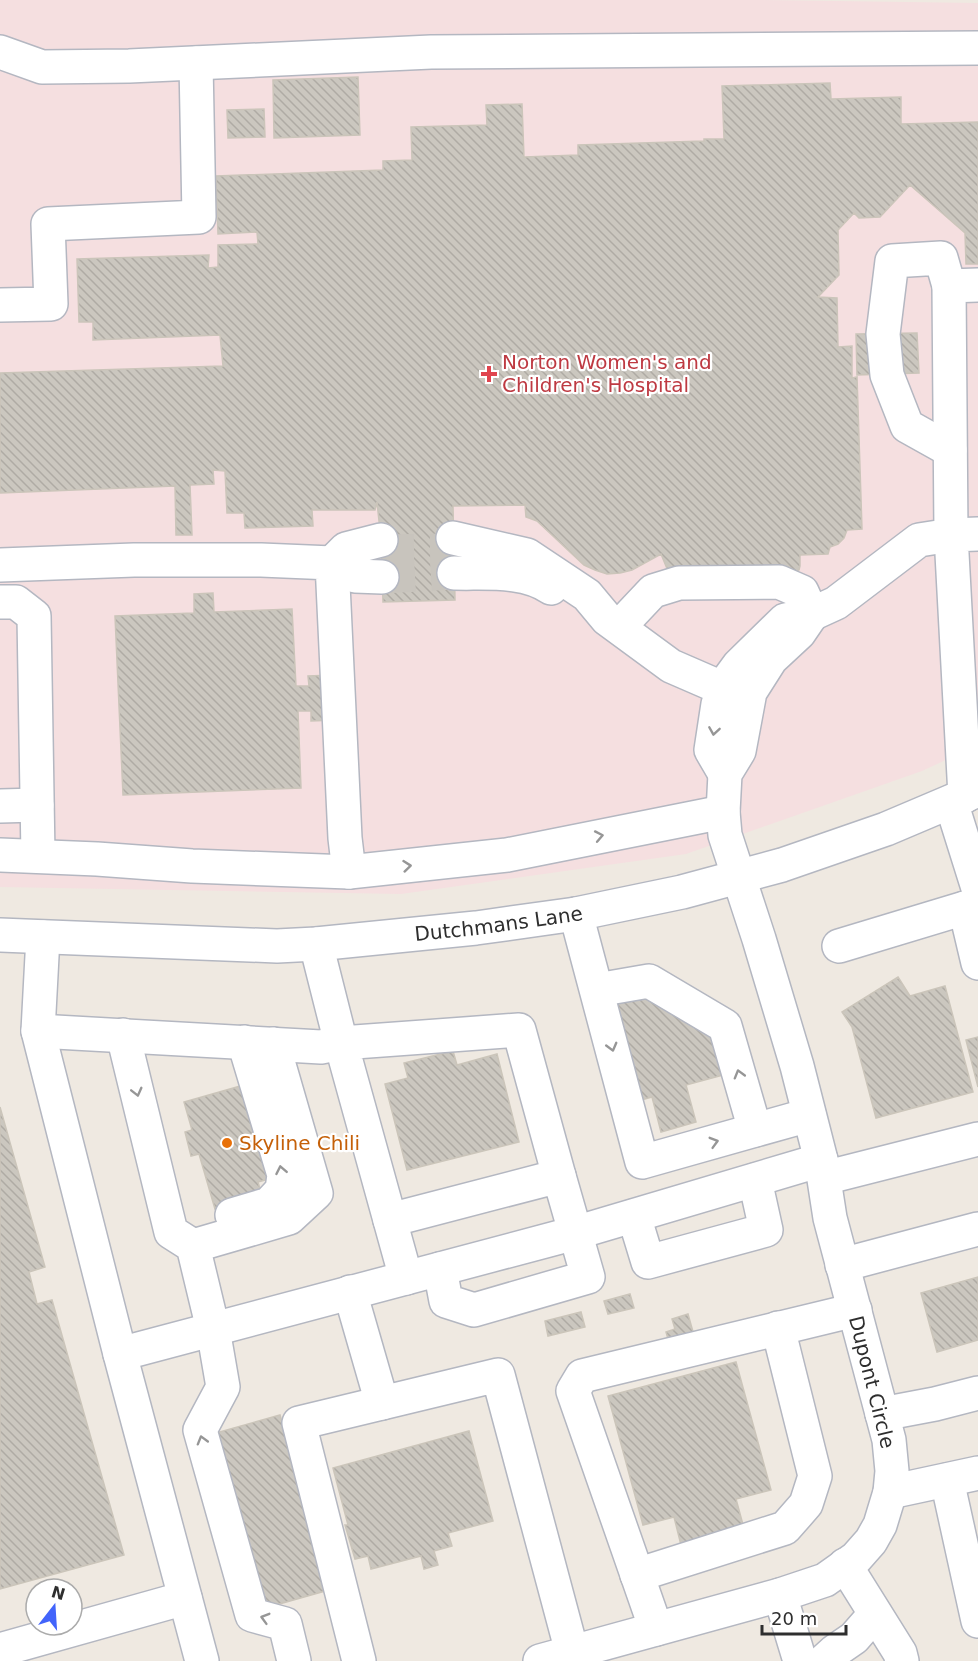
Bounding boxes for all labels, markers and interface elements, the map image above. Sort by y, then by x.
place label: Norton Women's and Children's Hospital [502,350,712,397]
marker: Norton Women's and Children's Hospital [480,365,498,383]
one-way arrow [708,725,721,735]
one-way arrow [594,830,604,843]
one-way arrow [402,860,411,872]
street label: Dutchmans Lane [413,901,585,946]
one-way arrow [604,1041,617,1051]
one-way arrow [734,1069,746,1080]
one-way arrow [130,1087,143,1097]
place label: Skyline Chili [239,1131,360,1155]
marker: Skyline Chili [220,1136,234,1150]
one-way arrow [708,1137,719,1149]
one-way arrow [275,1165,288,1175]
street label: Dupont Circle [844,1313,900,1451]
one-way arrow [197,1435,210,1445]
north arrow [24,1577,84,1637]
text: N [49,1582,67,1604]
scale bar [762,1598,846,1636]
text: 20 m [771,1608,817,1629]
one-way arrow [260,1613,270,1626]

